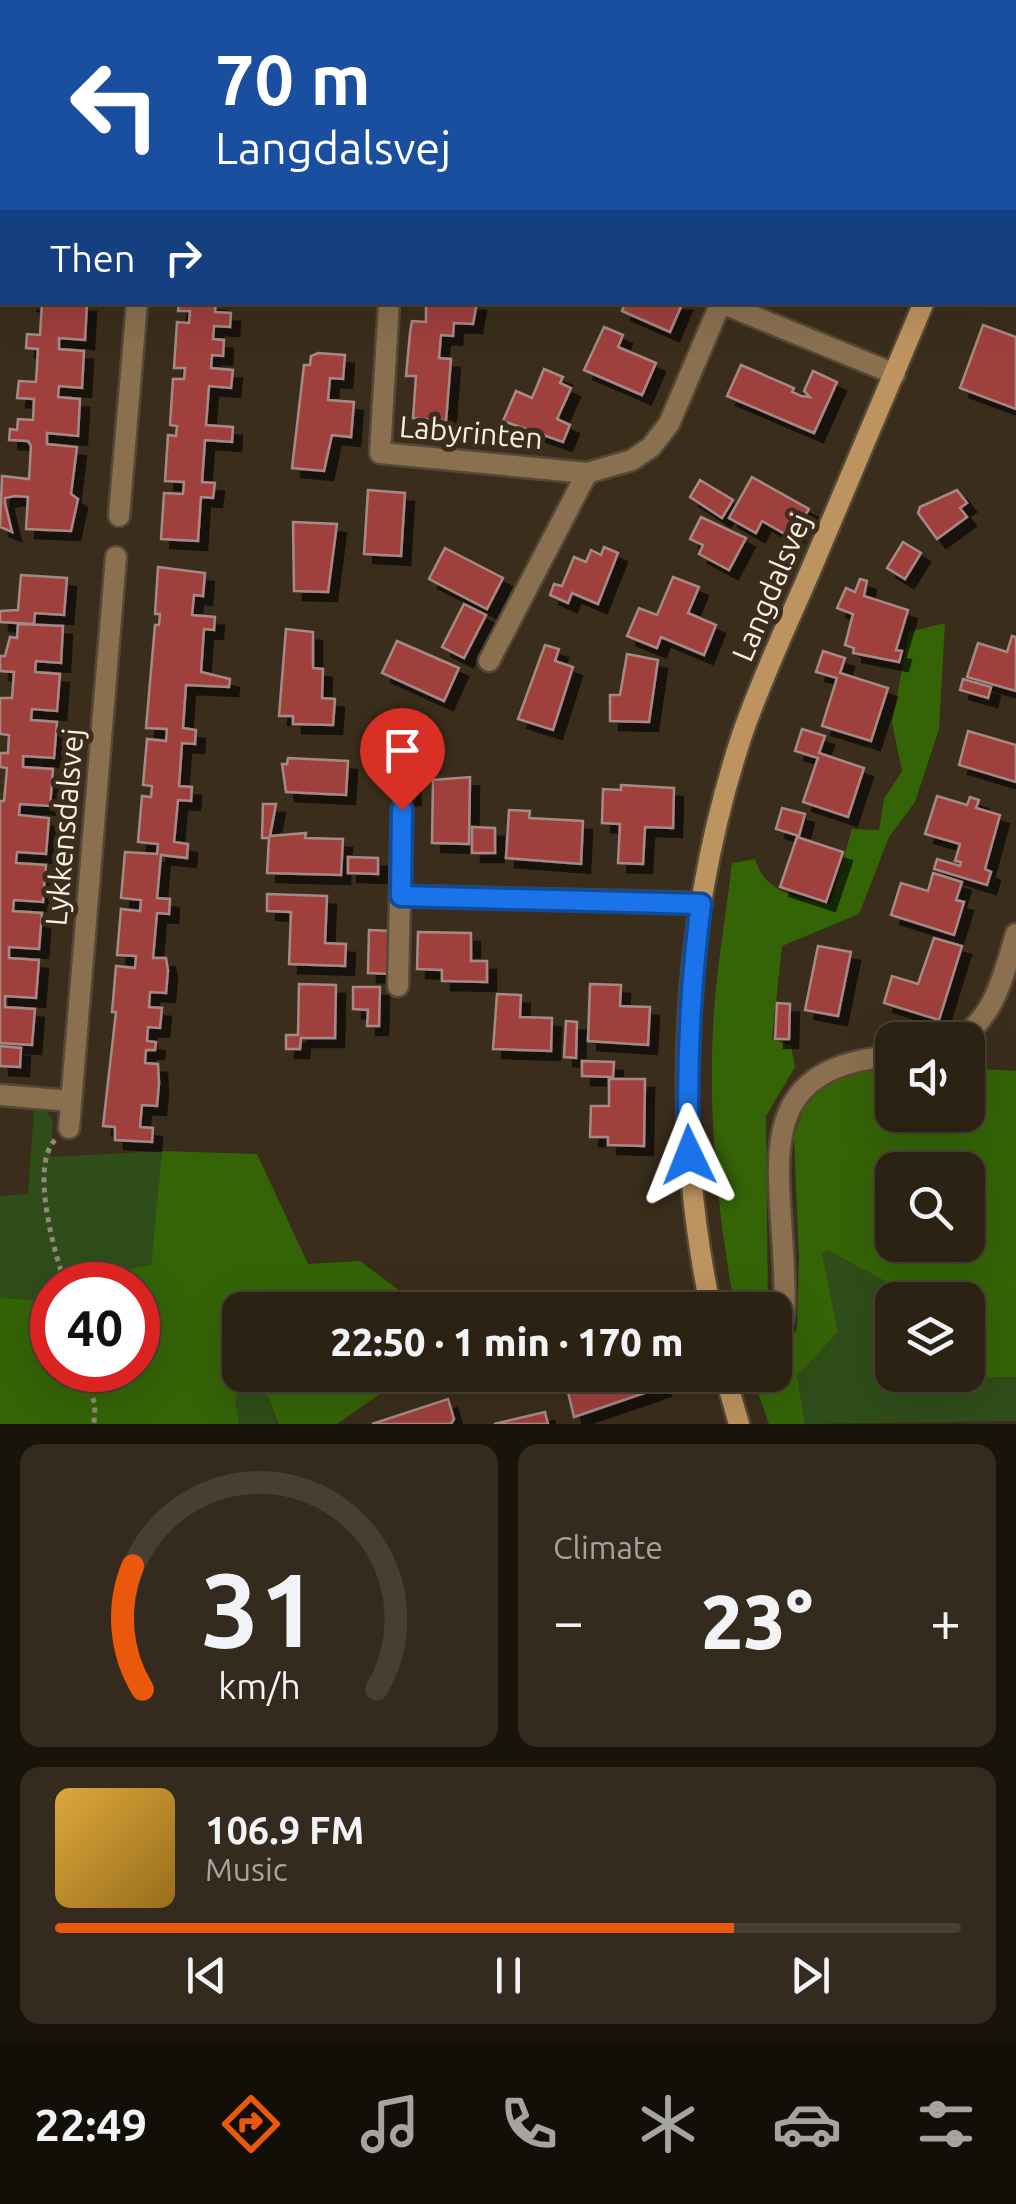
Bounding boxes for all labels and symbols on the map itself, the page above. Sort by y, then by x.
street label: Labyrinten [398,409,544,455]
street label: Langdalsvej [725,508,817,666]
pin [360,708,445,811]
street label: Lykkensdalsvej [38,727,90,927]
position arrow [637,1103,741,1207]
speed limit sign: 40 [30,1262,160,1392]

